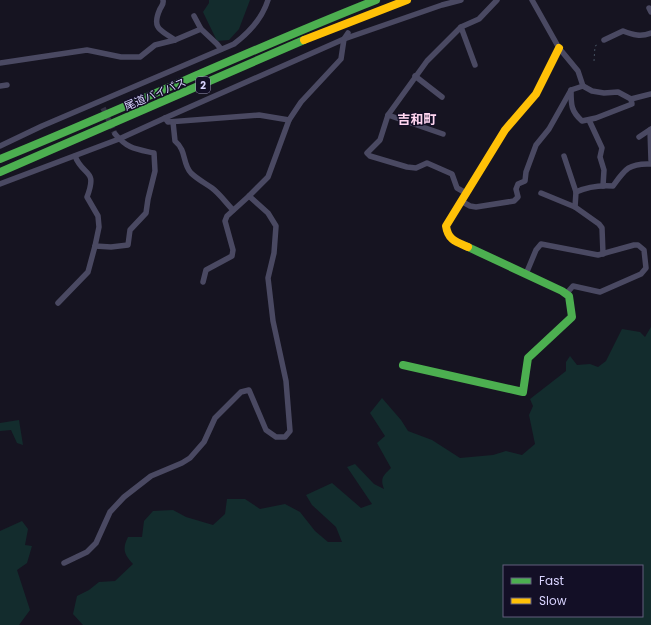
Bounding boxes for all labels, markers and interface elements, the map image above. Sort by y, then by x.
street label: 尾道バイパス [122,74,188,114]
road number: 2 [196,77,210,93]
district label: 吉和町 [397,110,437,129]
legend [503,565,643,617]
text: Fast [539,572,564,589]
text: Slow [539,592,567,609]

